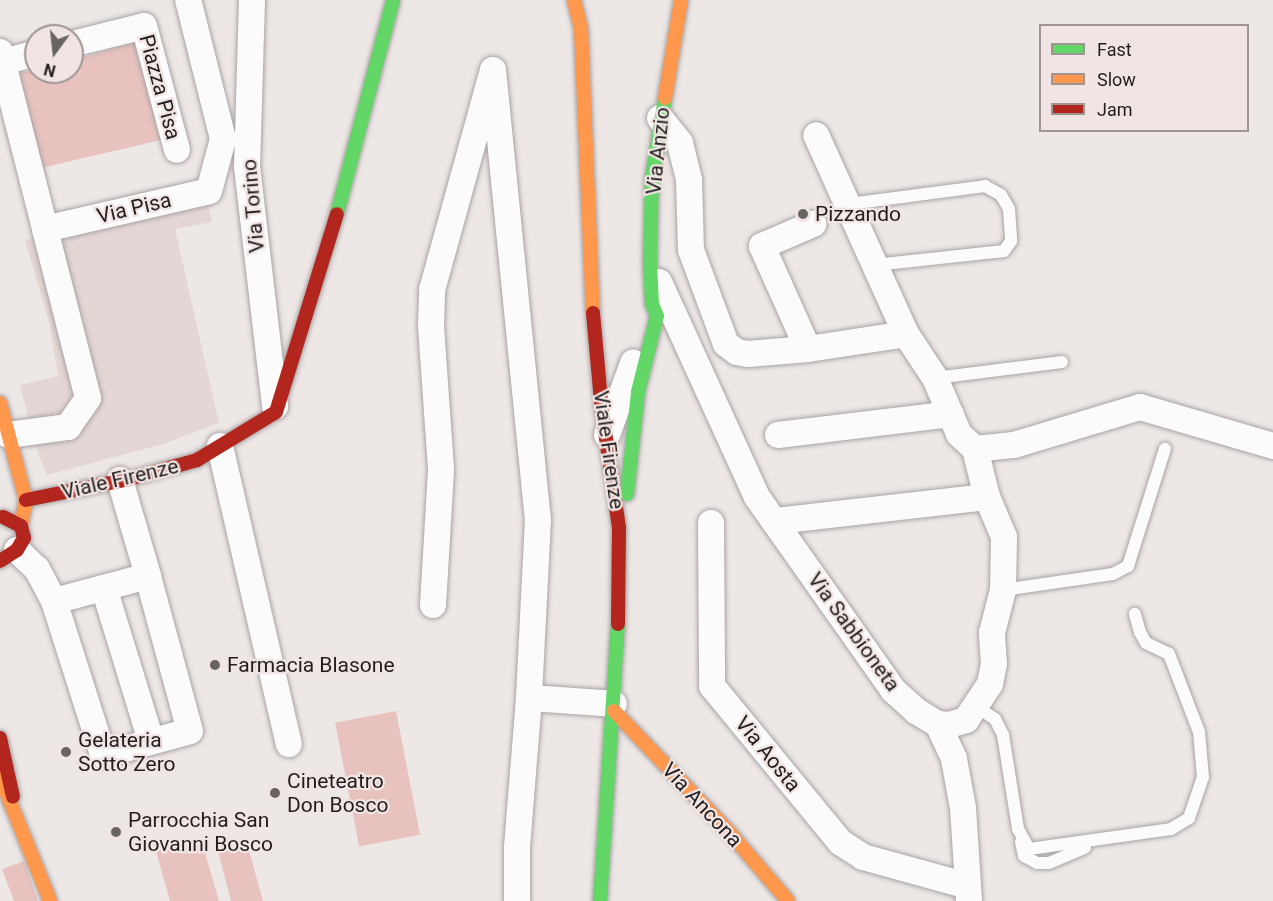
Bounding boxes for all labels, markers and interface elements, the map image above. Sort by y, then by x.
north arrow [24,24,84,84]
legend [1039,24,1249,132]
street label: Piazza Pisa [134,32,186,142]
text: Fast [1097,39,1132,60]
text: N [42,59,58,81]
text: Slow [1097,69,1136,90]
text: Jam [1097,99,1133,120]
street label: Via Anzio [641,106,675,196]
street label: Via Torino [236,158,270,254]
street label: Via Pisa [94,187,174,229]
place label: Pizzando [815,201,901,227]
marker: Pizzando [796,207,810,221]
street label: Viale Firenze [588,389,630,511]
street label: Viale Firenze [59,453,181,505]
street label: Via Sabbioneta [802,568,906,696]
place label: Farmacia Blasone [227,652,395,678]
marker: Farmacia Blasone [208,658,222,672]
street label: Via Aosta [730,711,806,797]
place label: Gelateria Sotto Zero [78,727,176,777]
marker: Gelateria Sotto Zero [59,745,73,759]
street label: Via Ancona [657,758,747,852]
place label: Cineteatro Don Bosco [287,768,388,818]
marker: Cineteatro Don Bosco [268,786,282,800]
place label: Parrocchia San Giovanni Bosco [128,807,273,857]
marker: Parrocchia San Giovanni Bosco [109,825,123,839]

